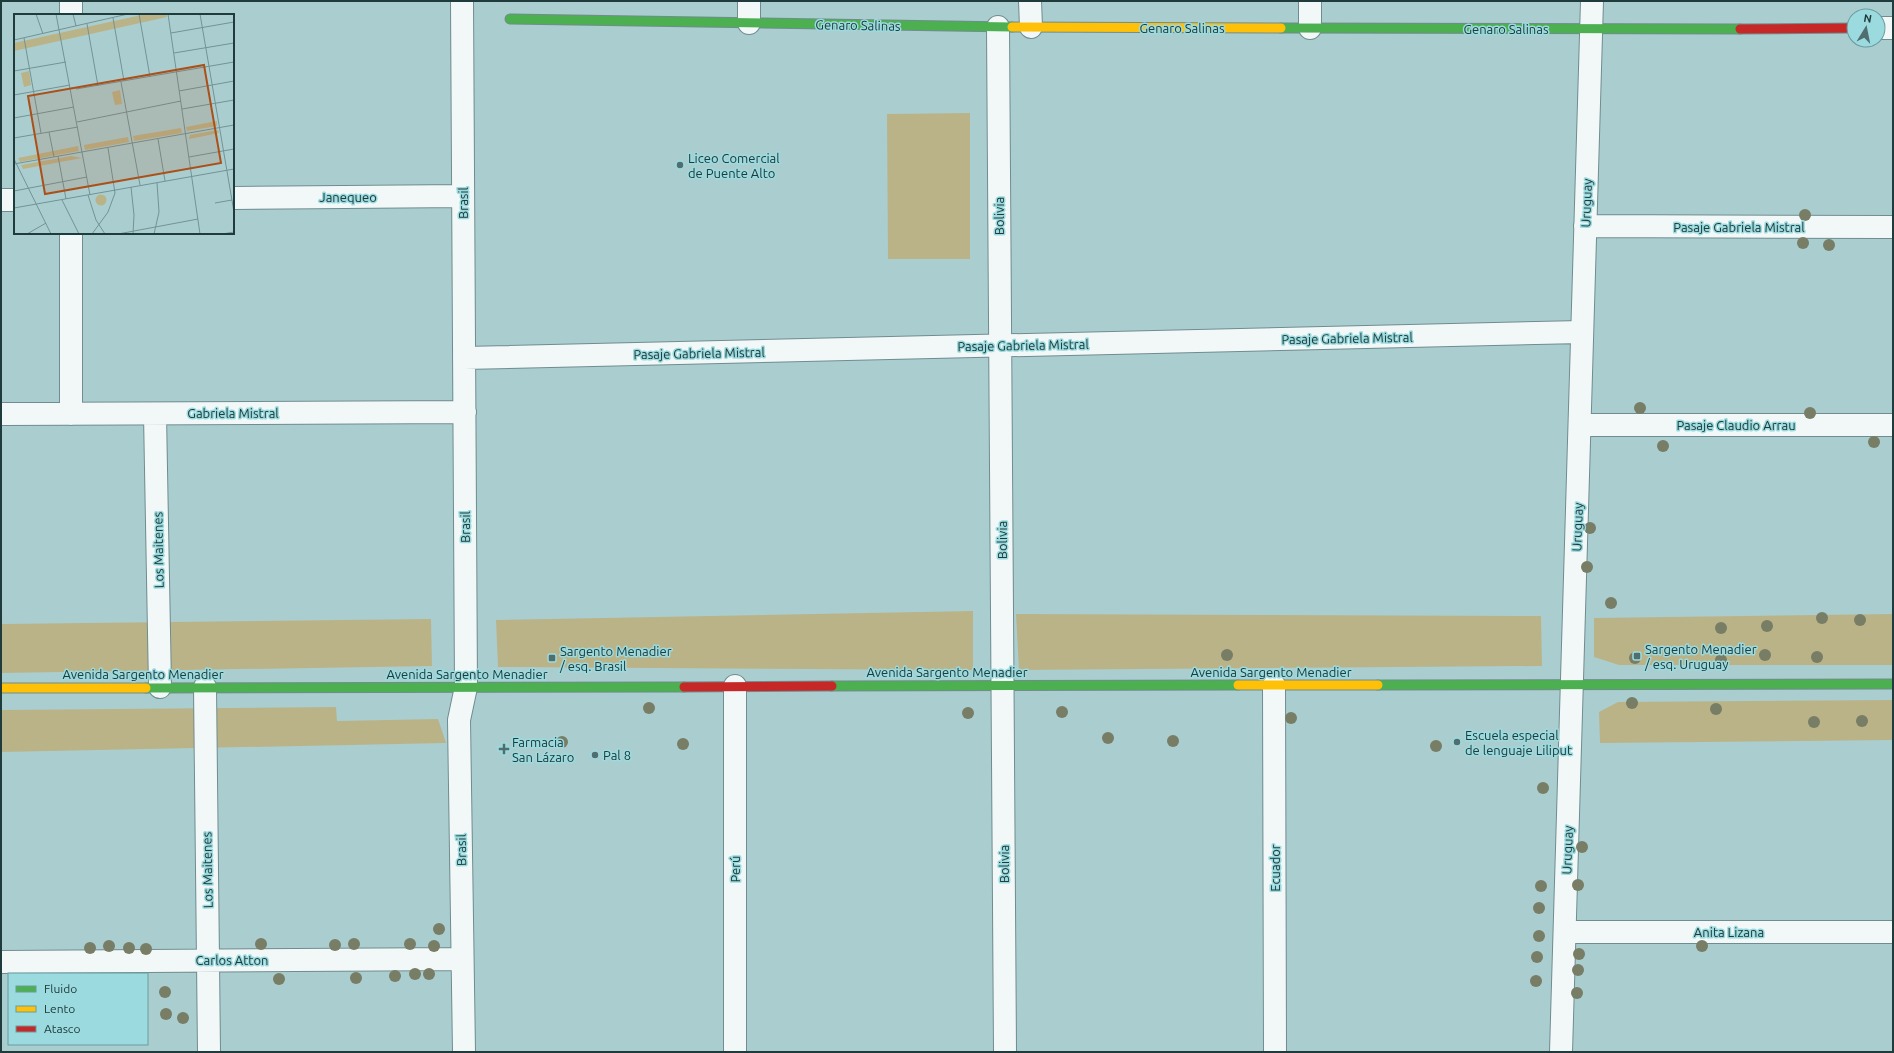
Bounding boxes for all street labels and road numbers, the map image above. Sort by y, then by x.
street label: Genaro Salinas [815,17,901,33]
street label: Genaro Salinas [1139,21,1225,35]
street label: Genaro Salinas [1463,22,1549,36]
street label: Uruguay [1578,178,1594,228]
street label: Brasil [456,186,470,219]
street label: Janequeo [319,190,377,204]
street label: Bolivia [992,197,1006,235]
street label: Pasaje Gabriela Mistral [1673,220,1805,234]
street label: Pasaje Gabriela Mistral [1281,330,1413,346]
street label: Pasaje Gabriela Mistral [957,337,1089,353]
street label: Pasaje Gabriela Mistral [633,345,765,361]
street label: Gabriela Mistral [187,406,279,420]
street label: Pasaje Claudio Arrau [1676,418,1796,432]
street label: Uruguay [1569,502,1585,552]
street label: Brasil [458,510,472,543]
street label: Los Maitenes [150,511,166,588]
street label: Bolivia [995,521,1009,559]
street label: Avenida Sargento Menadier [866,665,1028,679]
street label: Avenida Sargento Menadier [1190,665,1352,679]
street label: Avenida Sargento Menadier [62,667,224,681]
street label: Avenida Sargento Menadier [386,667,548,681]
street label: Uruguay [1559,825,1575,875]
street label: Los Maitenes [199,831,215,908]
street label: Brasil [454,833,468,866]
street label: Ecuador [1268,844,1282,892]
street label: Bolivia [997,845,1011,883]
street label: Perú [728,855,742,883]
street label: Anita Lizana [1694,925,1764,939]
street label: Carlos Atton [196,953,268,967]

